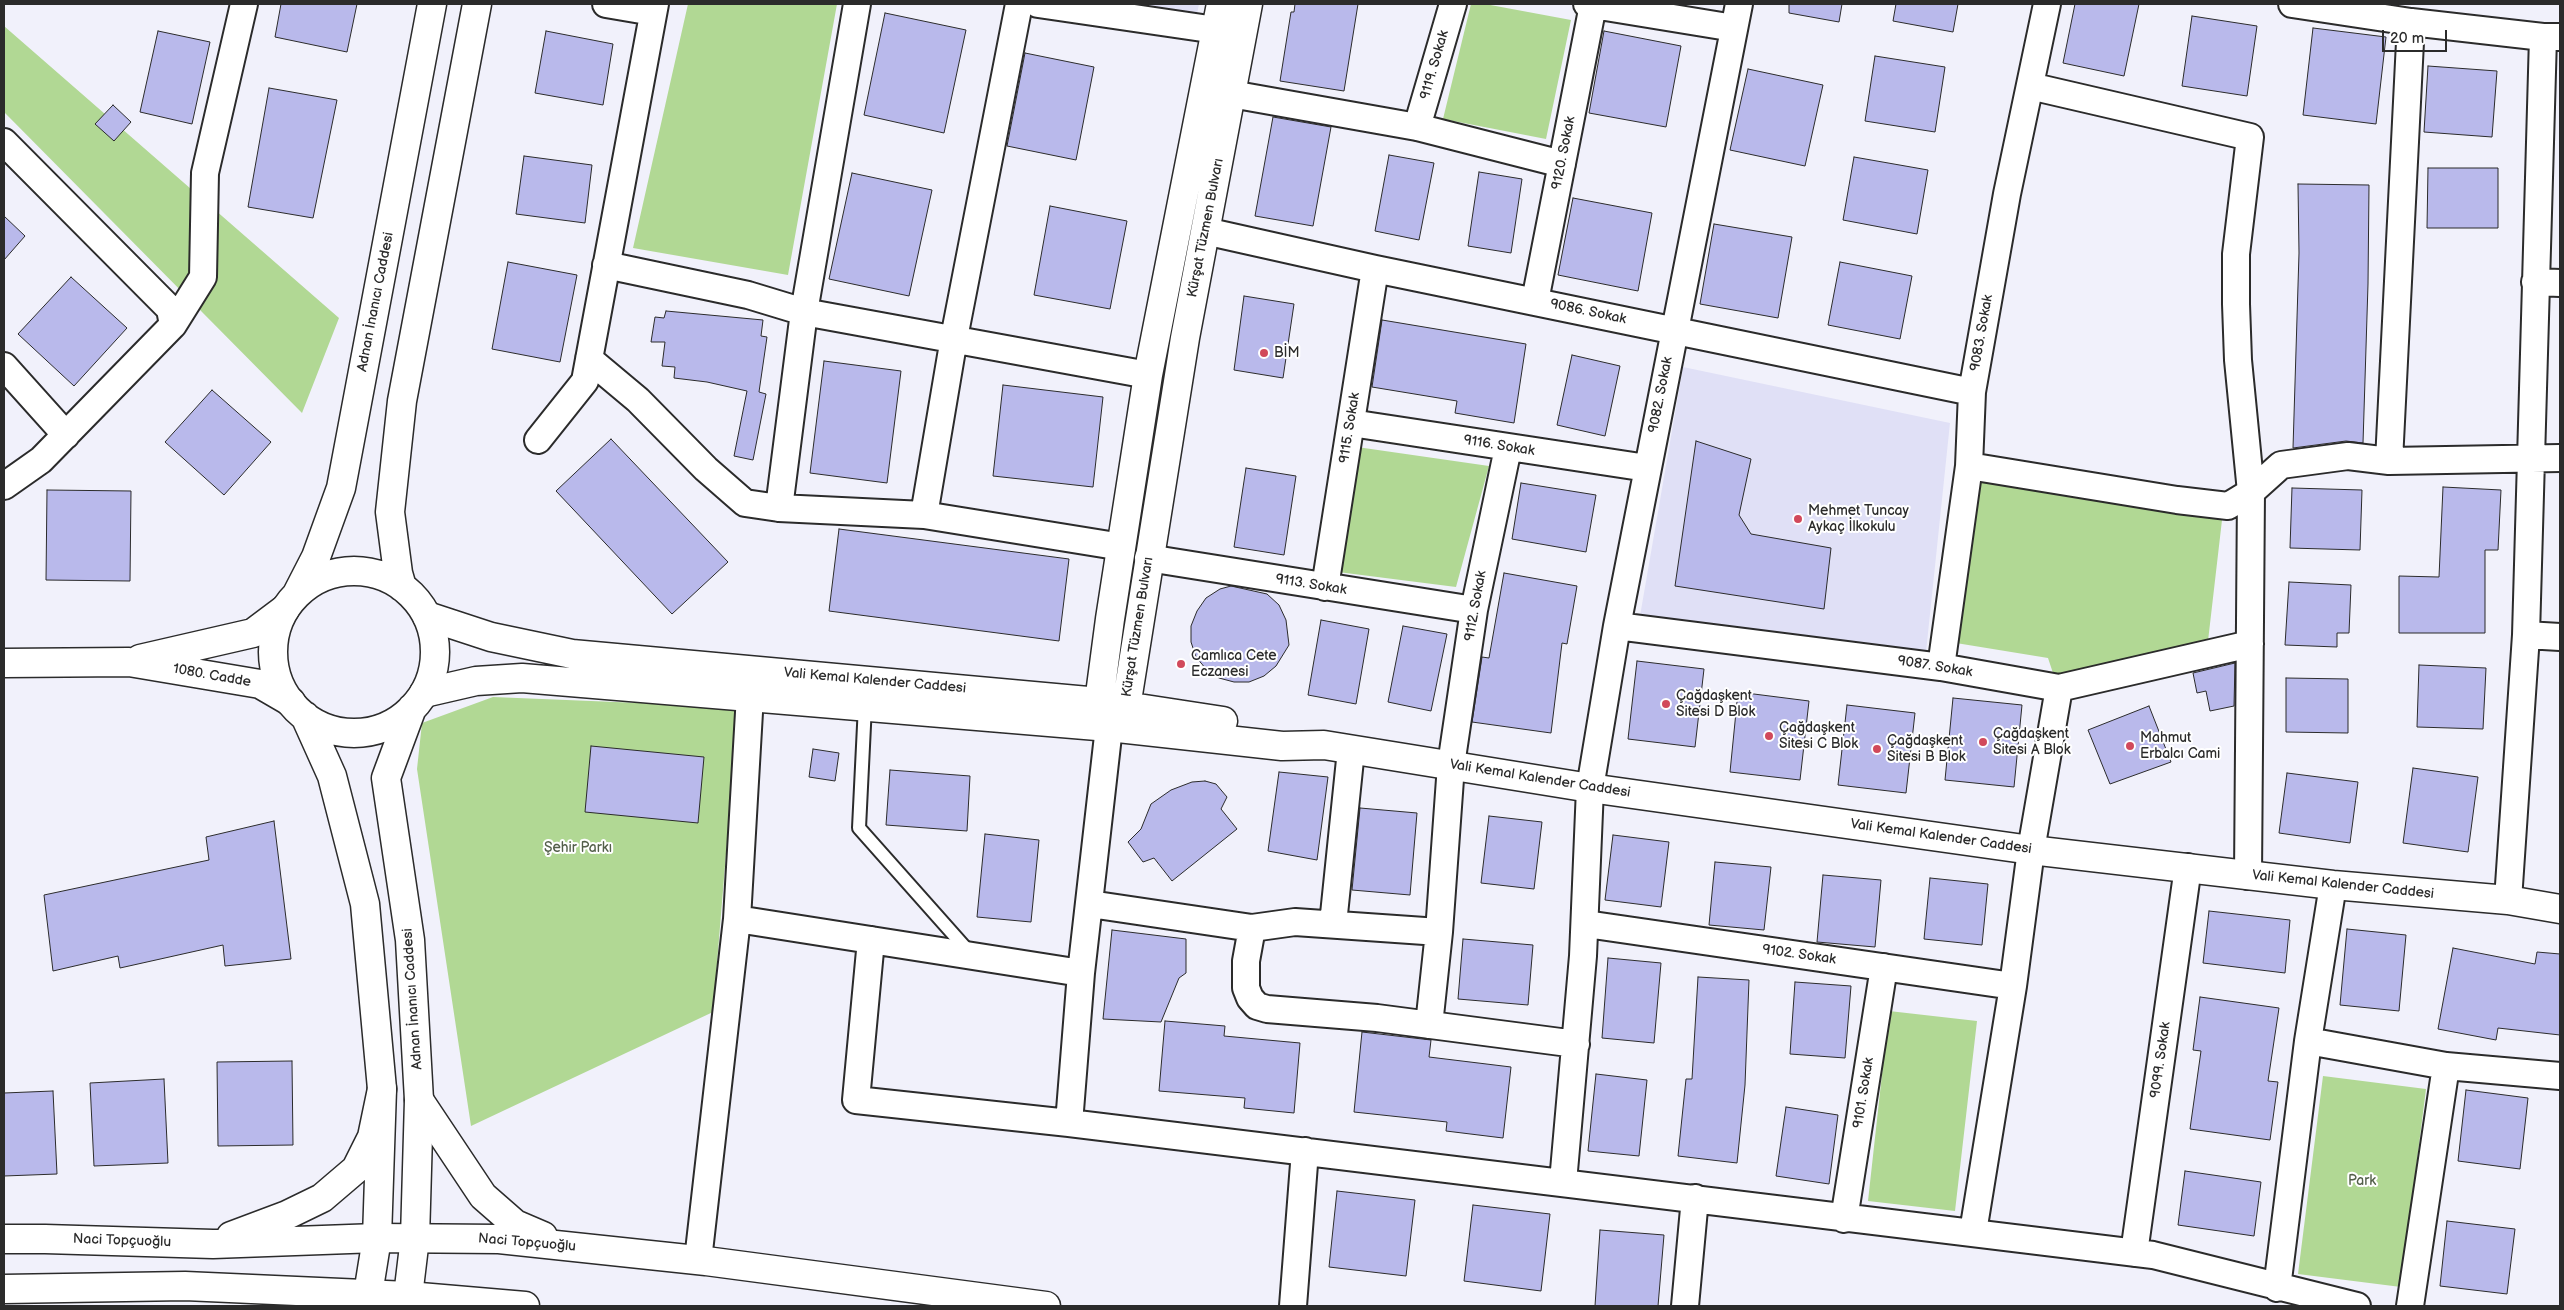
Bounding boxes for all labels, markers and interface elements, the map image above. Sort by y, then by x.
scale bar [2384,20,2449,52]
street label: 9119. Sokak [1417,28,1453,102]
text: 20 m [2390,29,2424,48]
street label: 9120. Sokak [1549,115,1579,191]
street label: Kürşat Tüzmen Bulvarı [1184,157,1228,299]
street label: Adnan İnanıcı Caddesi [354,231,398,373]
street label: 9083. Sokak [1967,293,1997,373]
street label: 9086. Sokak [1548,296,1628,328]
place label: BİM [1274,345,1300,361]
marker: BİM [1258,347,1270,359]
street label: 9082. Sokak [1645,356,1677,434]
street label: 9115. Sokak [1336,391,1364,465]
street label: 9116. Sokak [1462,432,1536,460]
place label: Mehmet Tuncay Aykaç İlkokulu [1808,503,1909,536]
marker: Mehmet Tuncay Aykaç İlkokulu [1792,513,1804,525]
street label: Kürşat Tüzmen Bulvarı [1119,556,1157,698]
street label: 9112. Sokak [1462,569,1490,643]
street label: 9113. Sokak [1274,571,1348,599]
place label: Camlıca Cete Eczanesi [1191,648,1276,680]
street label: 9087. Sokak [1896,653,1974,681]
marker: Camlıca Cete Eczanesi [1175,658,1187,670]
street label: 1080. Cadde [172,661,252,691]
street label: Vali Kemal Kalender Caddesi [783,665,967,697]
place label: Çağdaşkent Sitesi D Blok [1676,688,1755,720]
marker: Çağdaşkent Sitesi D Blok [1660,698,1672,710]
place label: Çağdaşkent Sitesi C Blok [1779,720,1858,752]
place label: Çağdaşkent Sitesi A Blok [1993,726,2071,759]
marker: Çağdaşkent Sitesi C Blok [1763,730,1775,742]
place label: Mahmut Erbalcı Cami [2140,730,2220,762]
place label: Çağdaşkent Sitesi B Blok [1887,733,1966,766]
marker: Çağdaşkent Sitesi A Blok [1977,736,1989,748]
marker: Mahmut Erbalcı Cami [2124,740,2136,752]
marker: Çağdaşkent Sitesi B Blok [1871,743,1883,755]
street label: Vali Kemal Kalender Caddesi [1448,756,1632,802]
street label: Vali Kemal Kalender Caddesi [1849,816,2033,858]
park label: Şehir Parkı [544,840,612,856]
street label: Vali Kemal Kalender Caddesi [2251,867,2435,903]
street label: Adnan İnanıcı Caddesi [400,928,426,1070]
street label: 9102. Sokak [1761,942,1837,968]
street label: 9099. Sokak [2147,1021,2175,1099]
street label: 9101. Sokak [1850,1056,1878,1130]
park label: Park [2348,1173,2376,1189]
street label: Naci Topçuoğlu [477,1230,577,1256]
street label: Naci Topçuoğlu [73,1231,171,1251]

